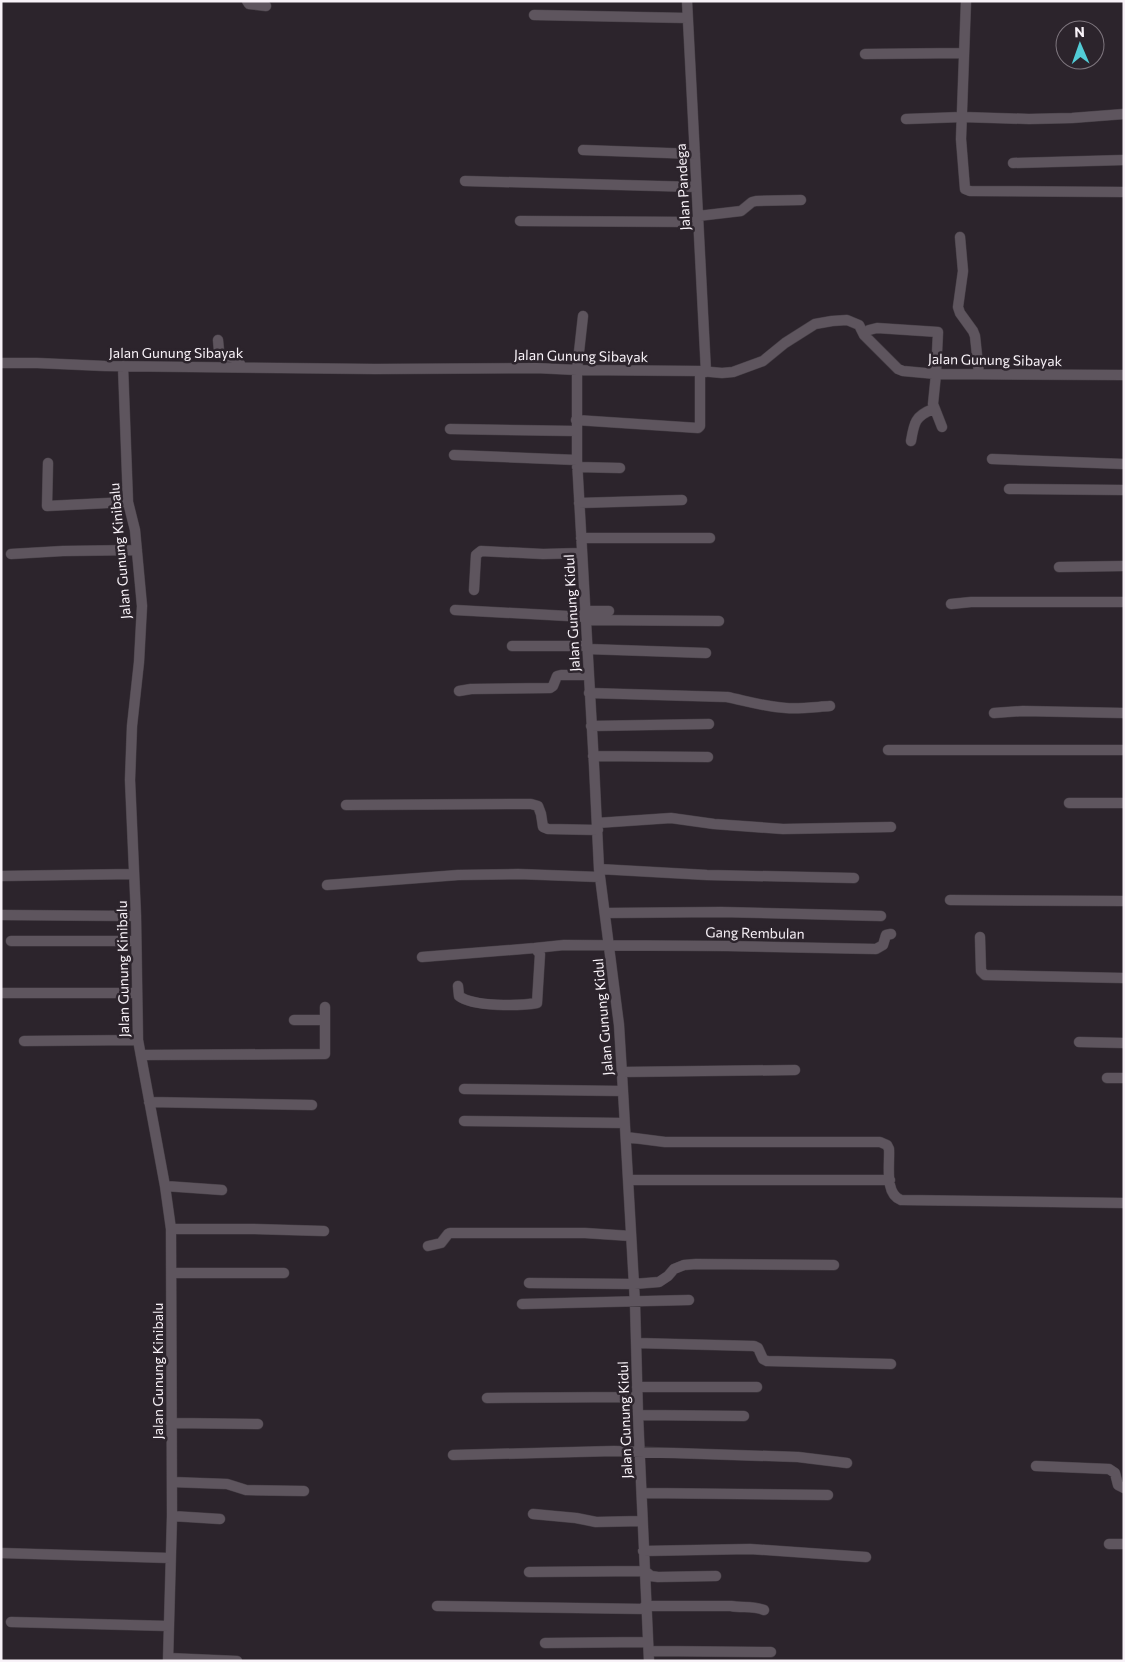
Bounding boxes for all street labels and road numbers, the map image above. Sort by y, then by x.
street label: Jalan Pandega [672,143,693,231]
street label: Jalan Gunung Sibayak [109,344,244,361]
street label: Jalan Gunung Sibayak [514,346,649,365]
street label: Jalan Gunung Sibayak [928,350,1063,369]
street label: Jalan Gunung Kinibalu [105,482,134,620]
street label: Jalan Gunung Kidul [560,554,583,672]
street label: Jalan Gunung Kinibalu [113,900,132,1038]
street label: Gang Rembulan [705,923,805,942]
street label: Jalan Gunung Kidul [589,958,616,1076]
street label: Jalan Gunung Kinibalu [149,1303,166,1439]
street label: Jalan Gunung Kidul [614,1361,635,1479]

